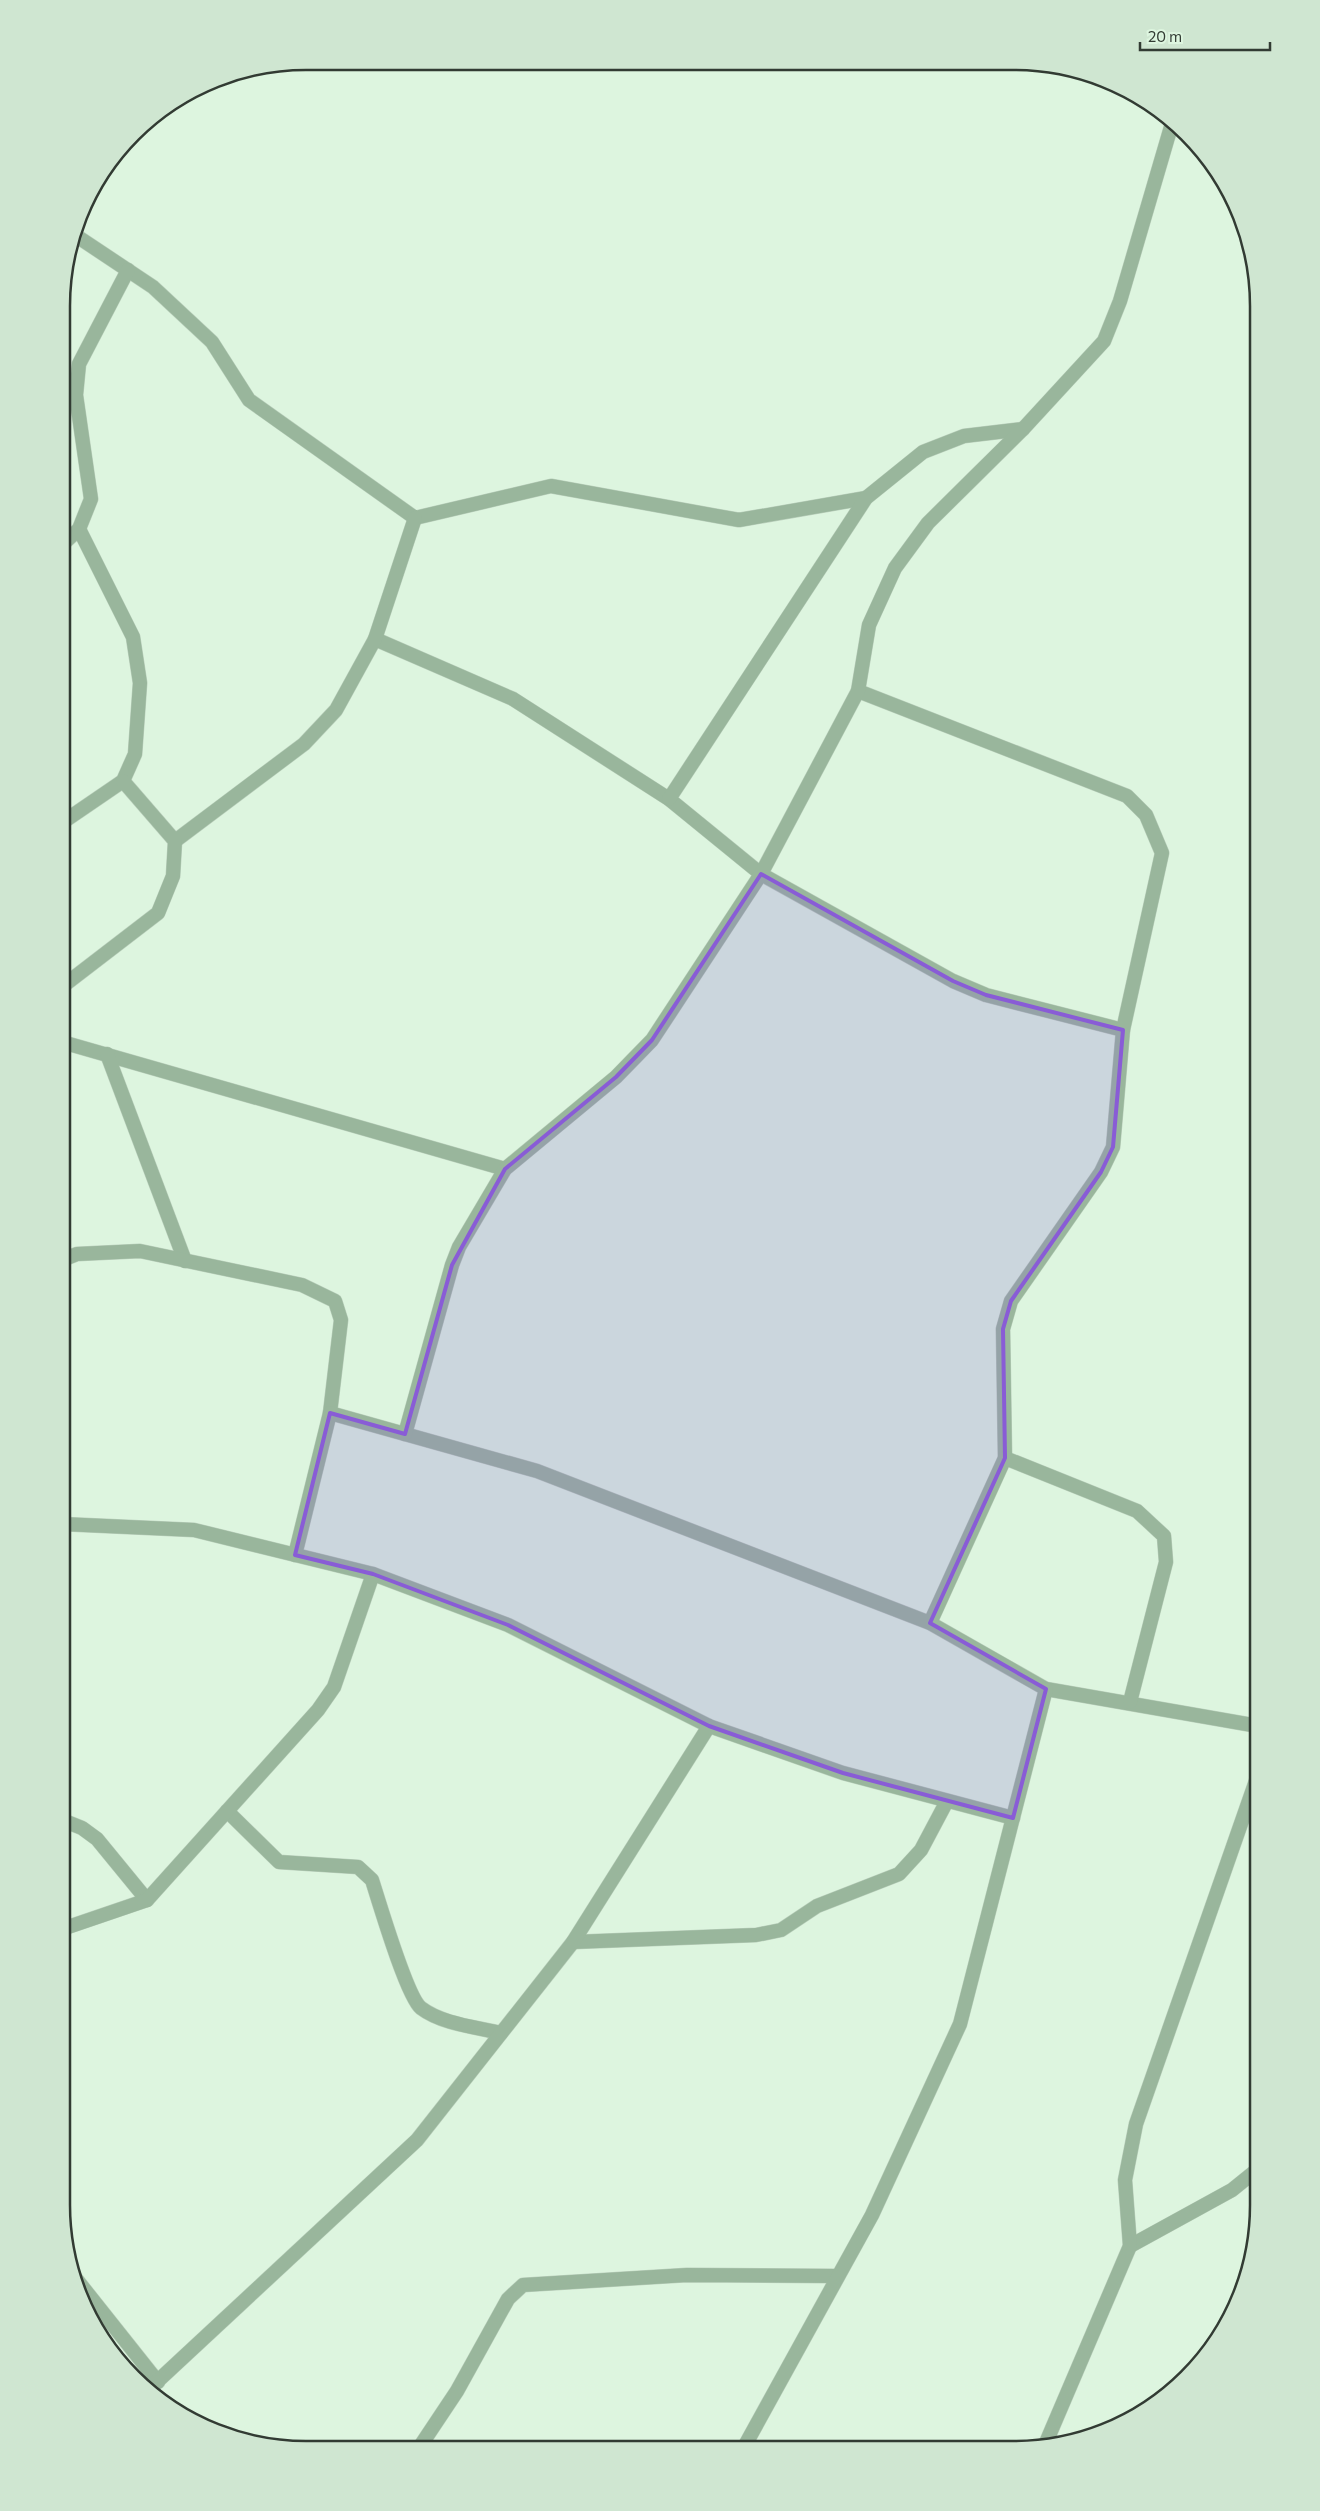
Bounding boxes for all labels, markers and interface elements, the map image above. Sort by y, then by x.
scale bar [1140,20,1270,52]
text: 20 m [1148,27,1182,45]

